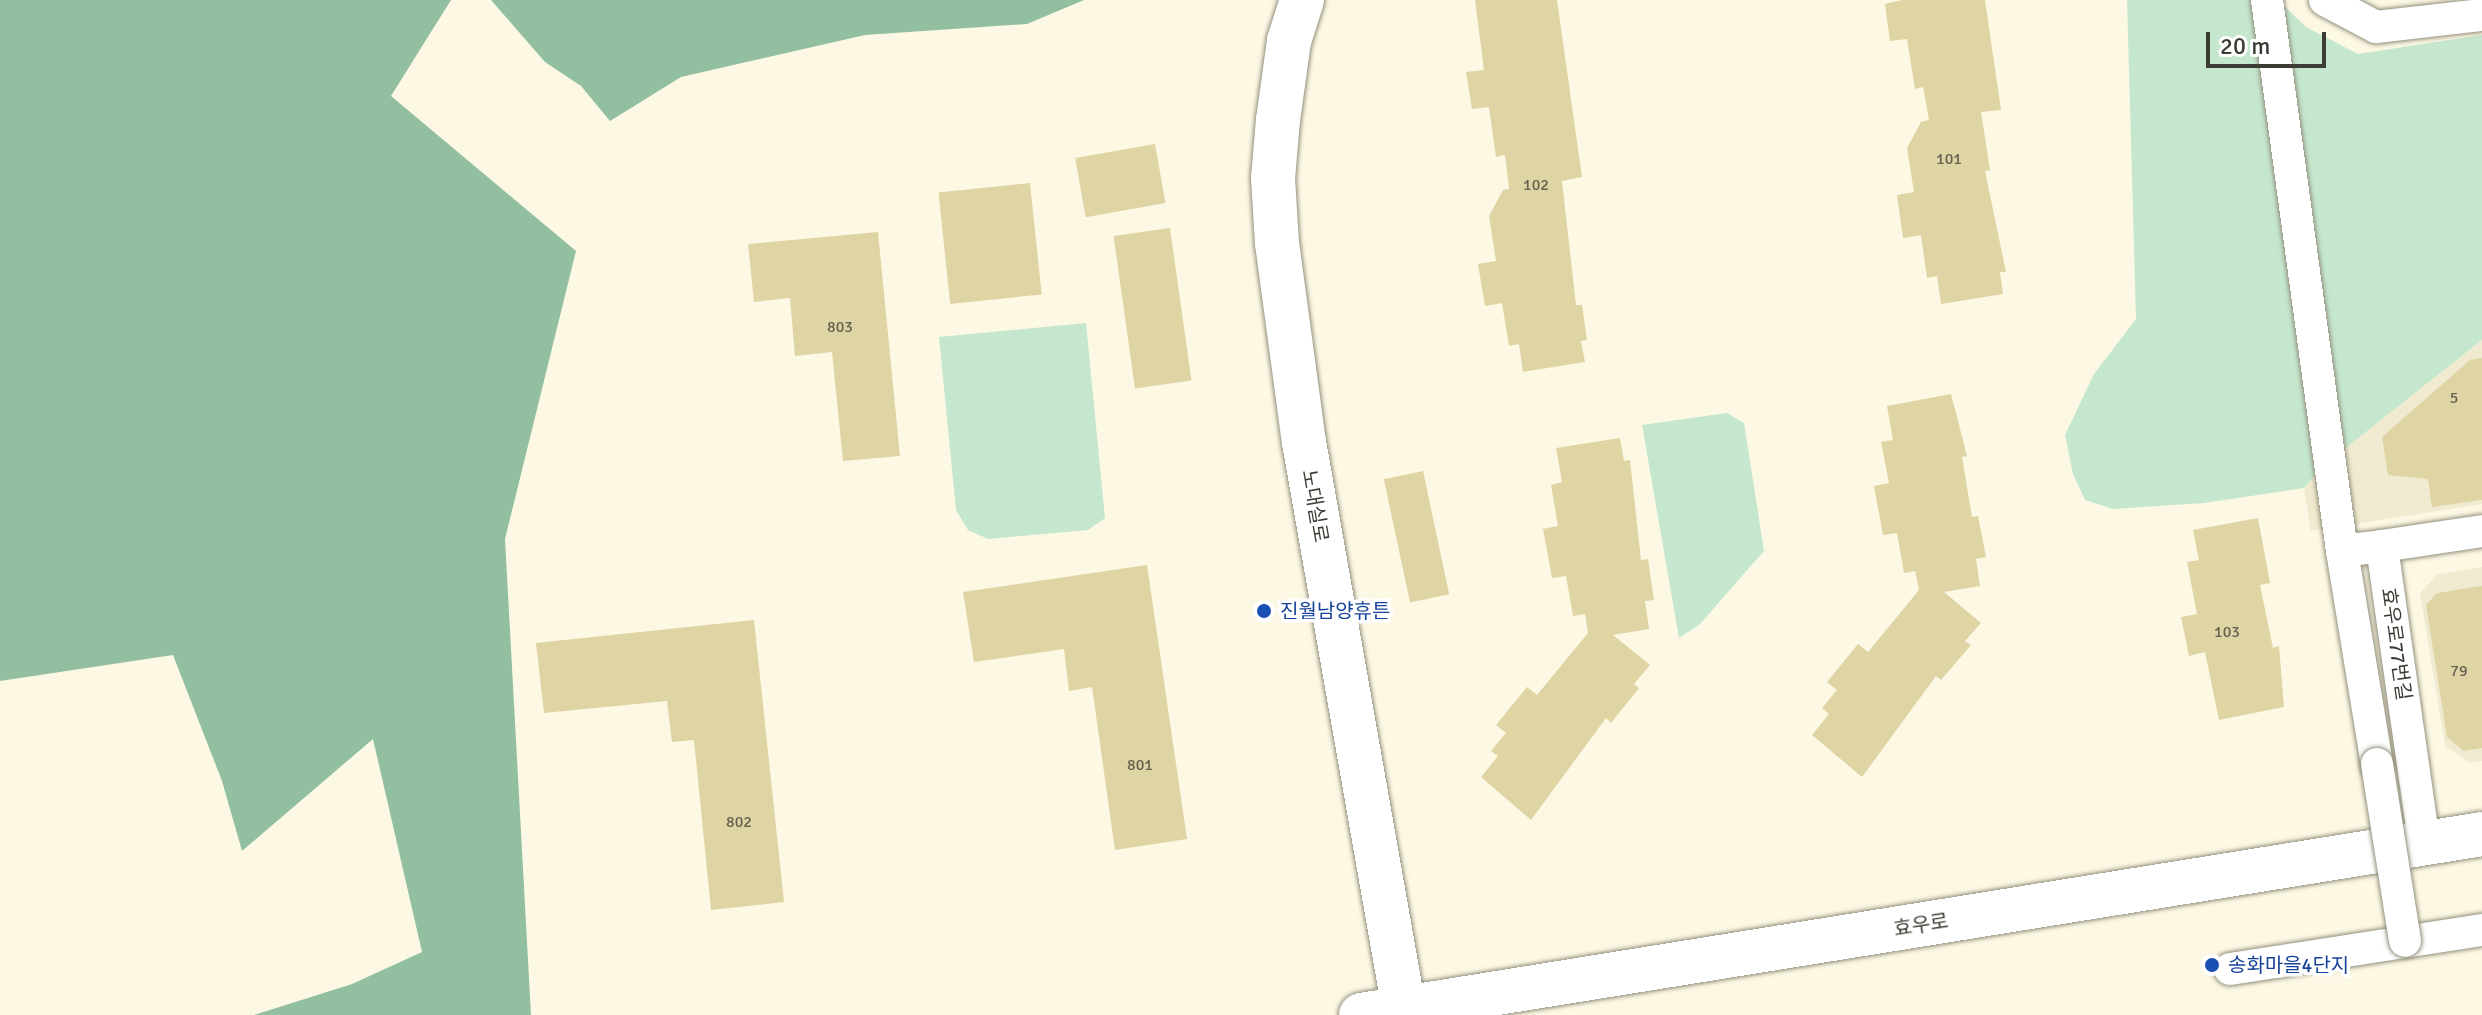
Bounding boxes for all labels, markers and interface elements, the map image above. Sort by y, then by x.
scale bar [2210,16,2330,66]
text: 20 m [2220,31,2270,61]
house number: 101 [1936,149,1962,169]
house number: 102 [1523,175,1549,195]
house number: 803 [827,317,853,337]
house number: 5 [2450,388,2458,408]
street label: 노대실로 [1297,468,1333,544]
street label: 효우로77번길 [2376,586,2416,702]
place label: 진월남양휴튼 [1280,599,1390,623]
marker: 진월남양휴튼 [1255,602,1273,620]
house number: 103 [2214,622,2240,642]
house number: 79 [2450,661,2468,681]
house number: 801 [1127,755,1153,775]
house number: 802 [726,812,752,832]
street label: 효우로 [1892,909,1950,941]
place label: 송화마을4단지 [2228,953,2349,977]
marker: 송화마을4단지 [2203,956,2221,974]

